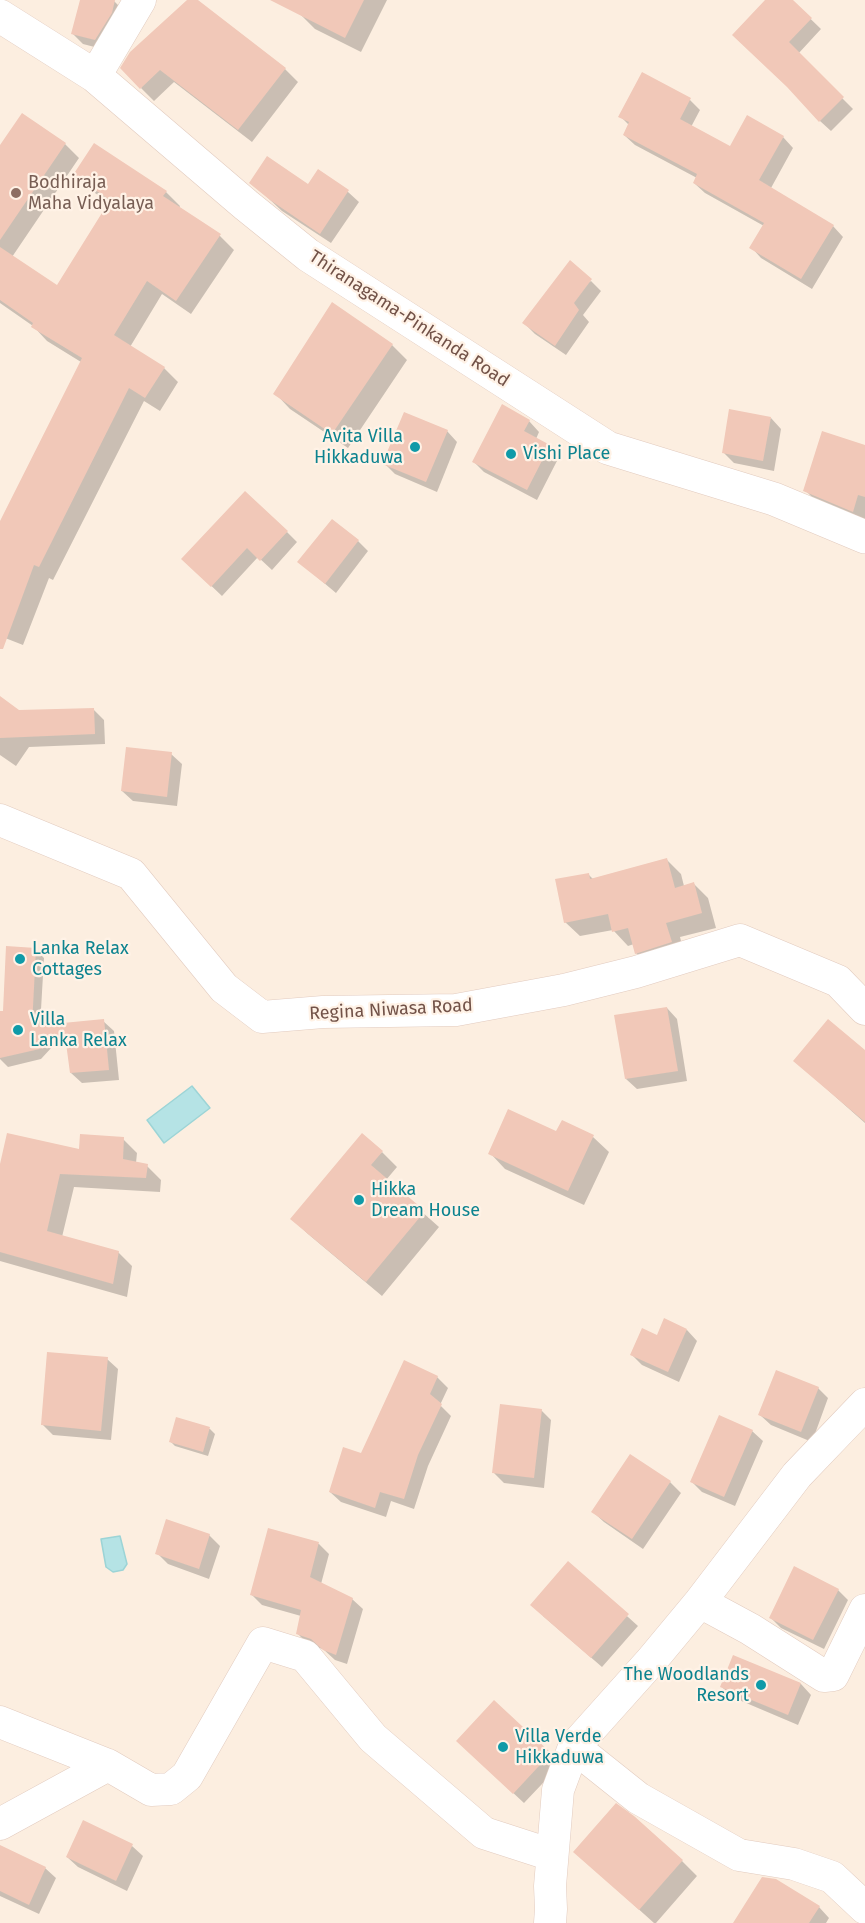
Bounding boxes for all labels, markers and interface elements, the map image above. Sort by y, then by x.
place label: Bodhiraja Maha Vidyalaya [28,172,154,214]
marker: Bodhiraja Maha Vidyalaya [9,186,23,200]
street label: Thiranagama-Pinkanda Road [305,246,513,392]
place label: Avita Villa Hikkaduwa [314,426,403,468]
marker: Avita Villa Hikkaduwa [408,440,422,454]
place label: Vishi Place [523,443,610,465]
marker: Vishi Place [504,447,518,461]
place label: Lanka Relax Cottages [32,938,129,980]
marker: Lanka Relax Cottages [13,952,27,966]
street label: Regina Niwasa Road [309,995,473,1025]
place label: Villa Lanka Relax [30,1009,127,1052]
marker: Villa Lanka Relax [11,1023,25,1037]
place label: Hikka Dream House [371,1179,480,1222]
marker: Hikka Dream House [352,1193,366,1207]
place label: The Woodlands Resort [623,1664,749,1706]
marker: The Woodlands Resort [754,1678,768,1692]
place label: Villa Verde Hikkaduwa [515,1726,604,1768]
marker: Villa Verde Hikkaduwa [496,1740,510,1754]

